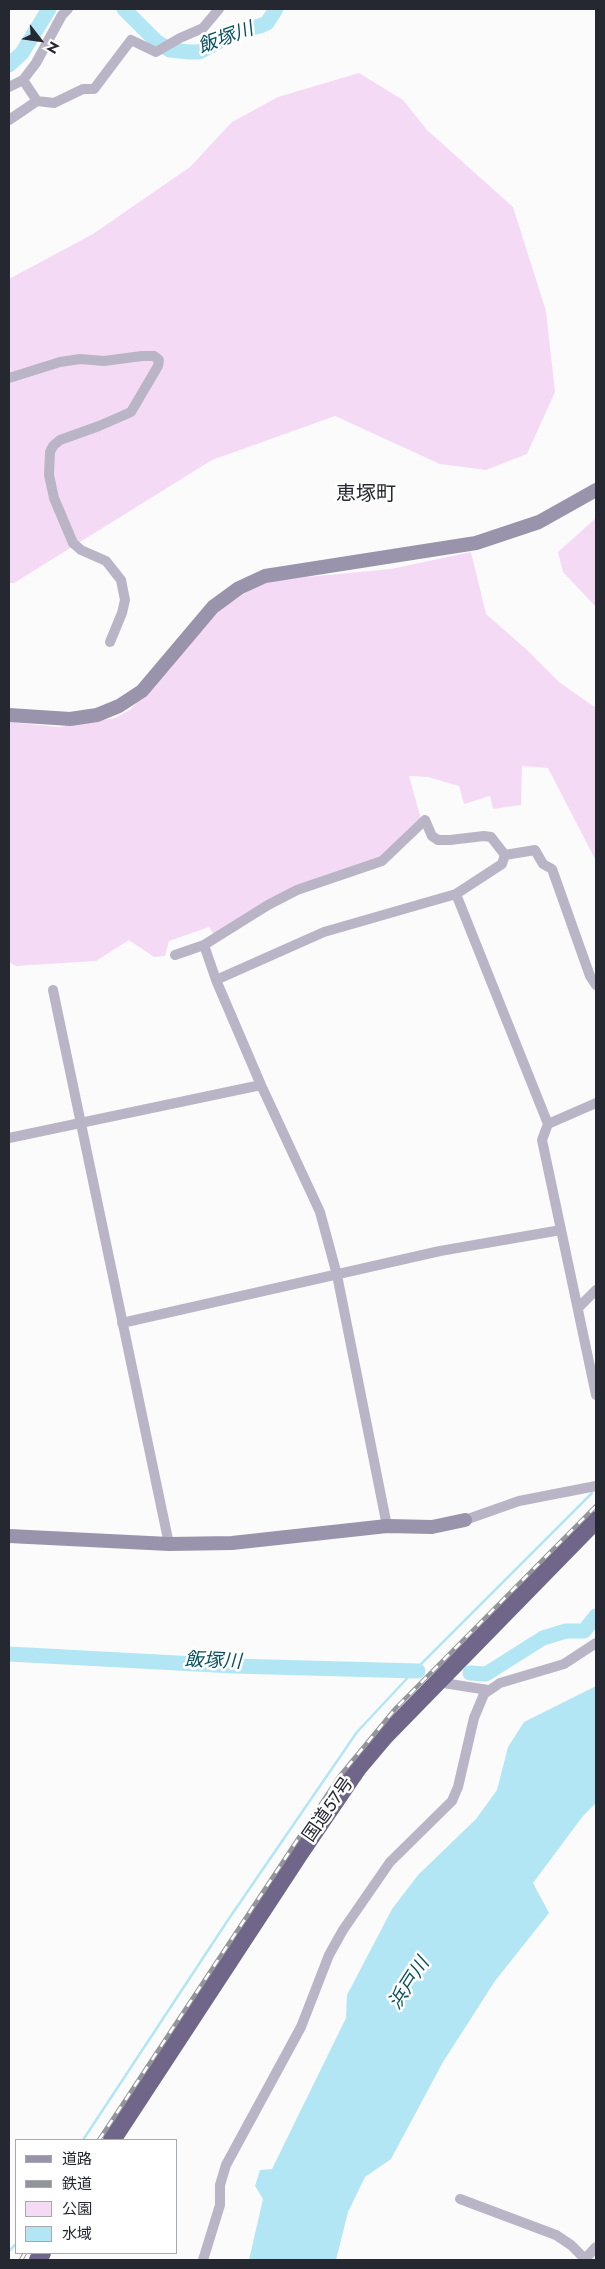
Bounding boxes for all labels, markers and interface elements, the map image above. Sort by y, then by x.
north arrow [15,15,65,65]
water label: 飯塚川 [195,19,257,59]
text: N [42,38,64,57]
district label: 恵塚町 [336,483,396,507]
water label: 飯塚川 [184,1650,242,1674]
street label: 国道57号 [299,1774,359,1846]
water label: 浜戸川 [385,1954,435,2014]
legend [15,2139,178,2254]
text: 道路 [62,2148,92,2170]
text: 鉄道 [62,2173,92,2195]
text: 公園 [62,2198,92,2220]
text: 水域 [62,2223,92,2245]

